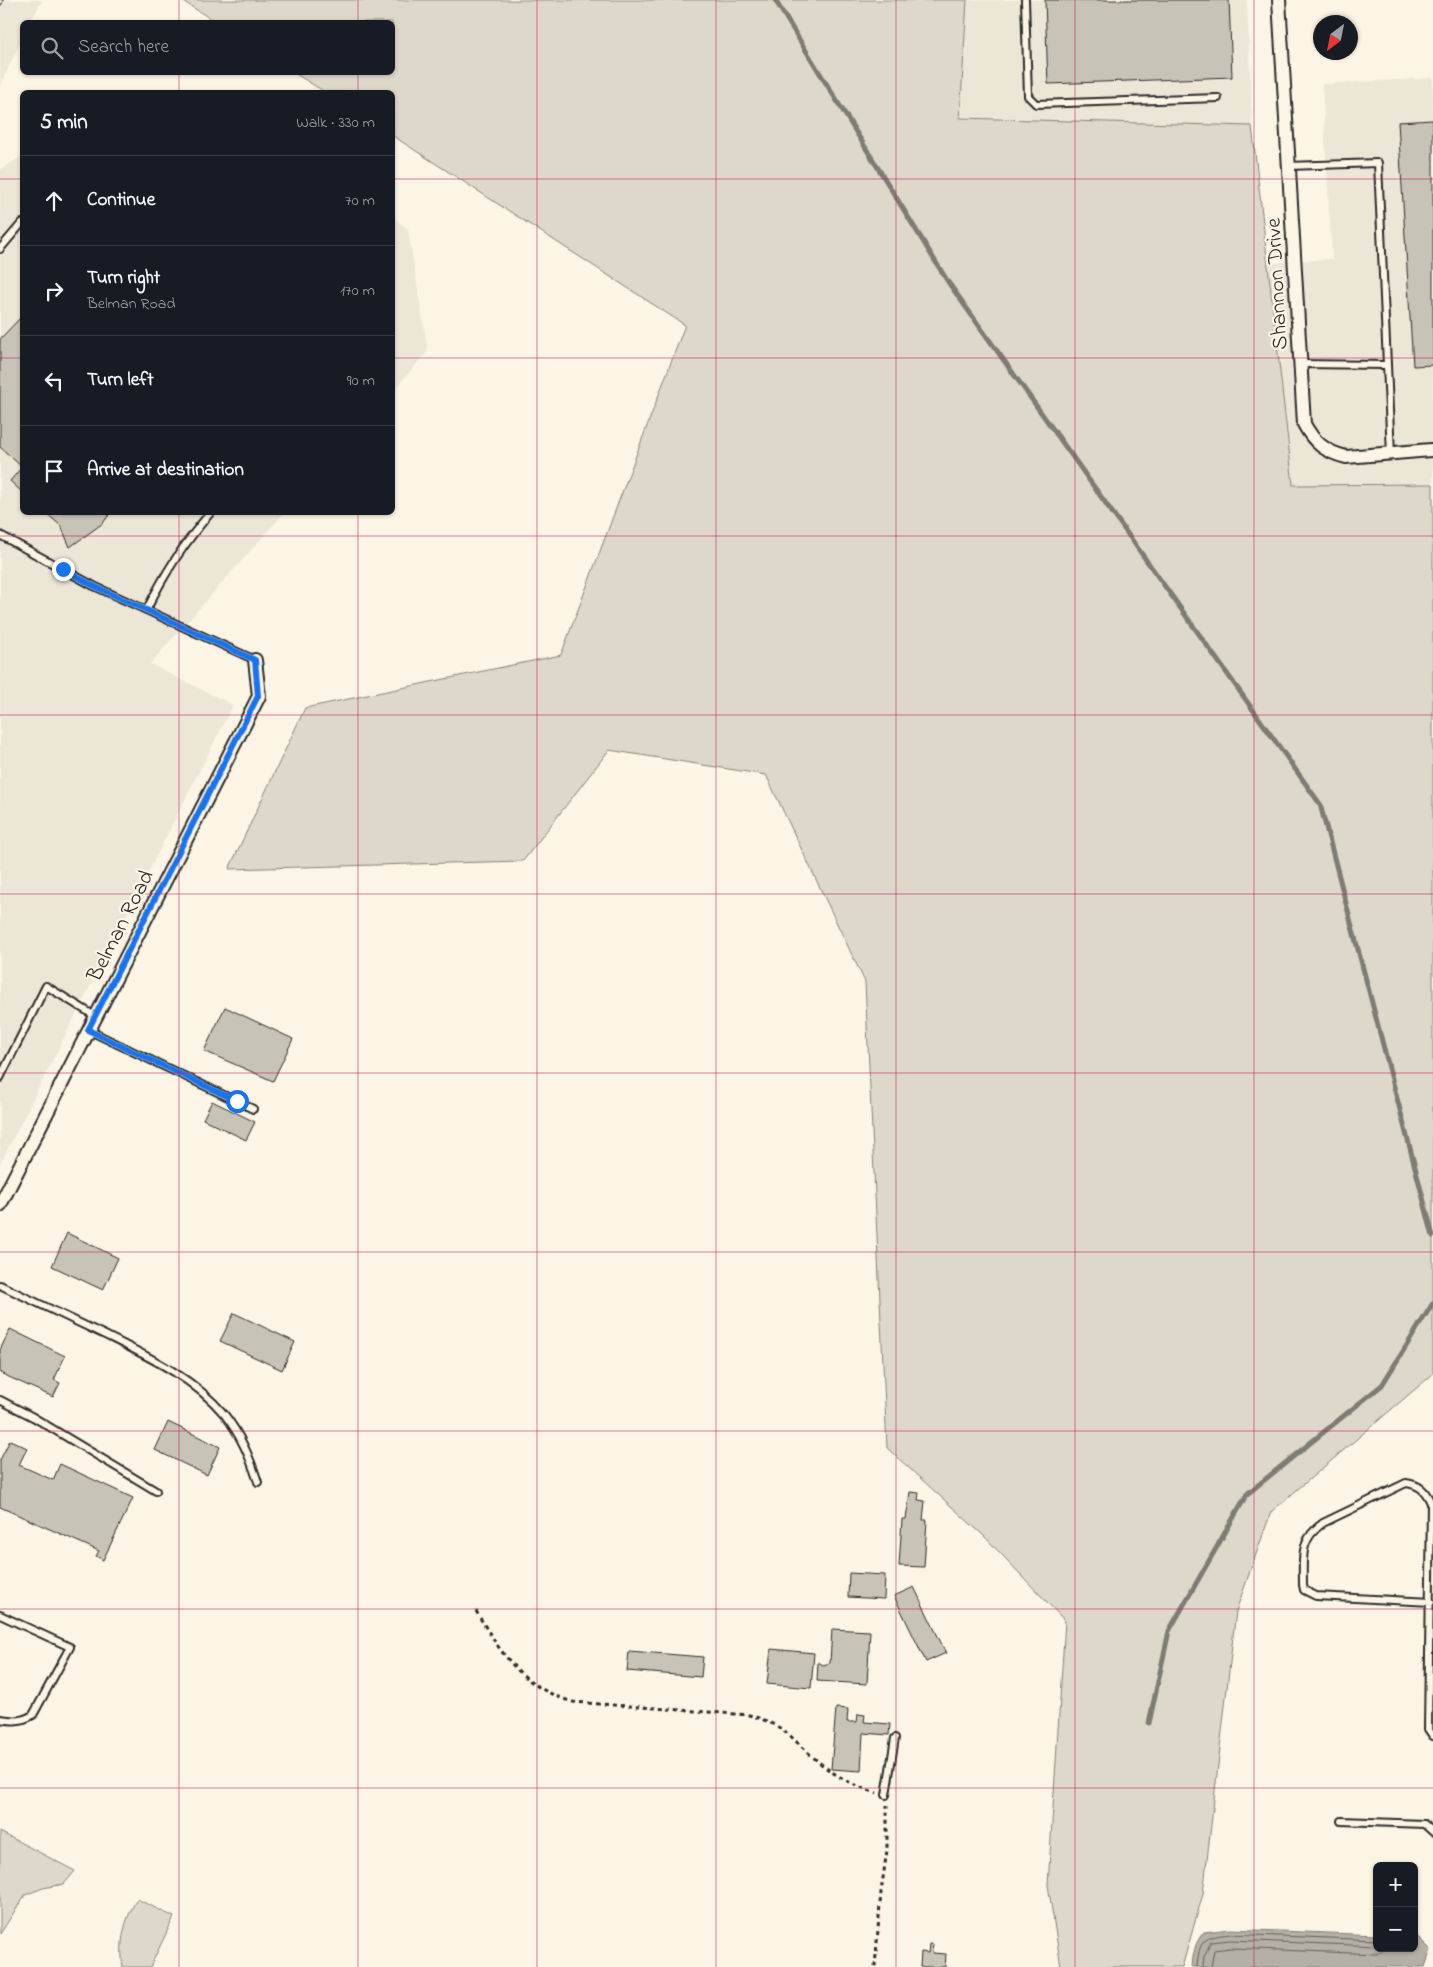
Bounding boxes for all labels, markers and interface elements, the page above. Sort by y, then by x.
north arrow [1313,15,1358,60]
search box [20,20,395,75]
icon: search [38,34,66,62]
text: Search here [78,34,169,61]
text: 5 min [40,108,88,138]
text: Walk · 330 m [296,111,375,135]
icon: ahead [40,187,68,215]
text: Continue [87,187,155,214]
text: 70 m [345,189,375,213]
street label: Shannon Drive [1259,217,1297,351]
text: Turn right [87,265,160,292]
icon: right [40,277,68,305]
text: 170 m [340,279,375,303]
text: Belman Road [87,292,175,316]
icon: left [40,367,68,395]
text: Turn left [87,367,154,394]
text: 90 m [347,369,375,393]
icon: arrive [40,457,68,485]
text: Arrive at destination [87,457,244,484]
route end [52,558,75,581]
street label: Belman Road [79,865,164,989]
route start [226,1090,249,1113]
map controls [1373,1862,1418,1952]
button: + [1373,1862,1418,1907]
button: − [1373,1907,1418,1952]

